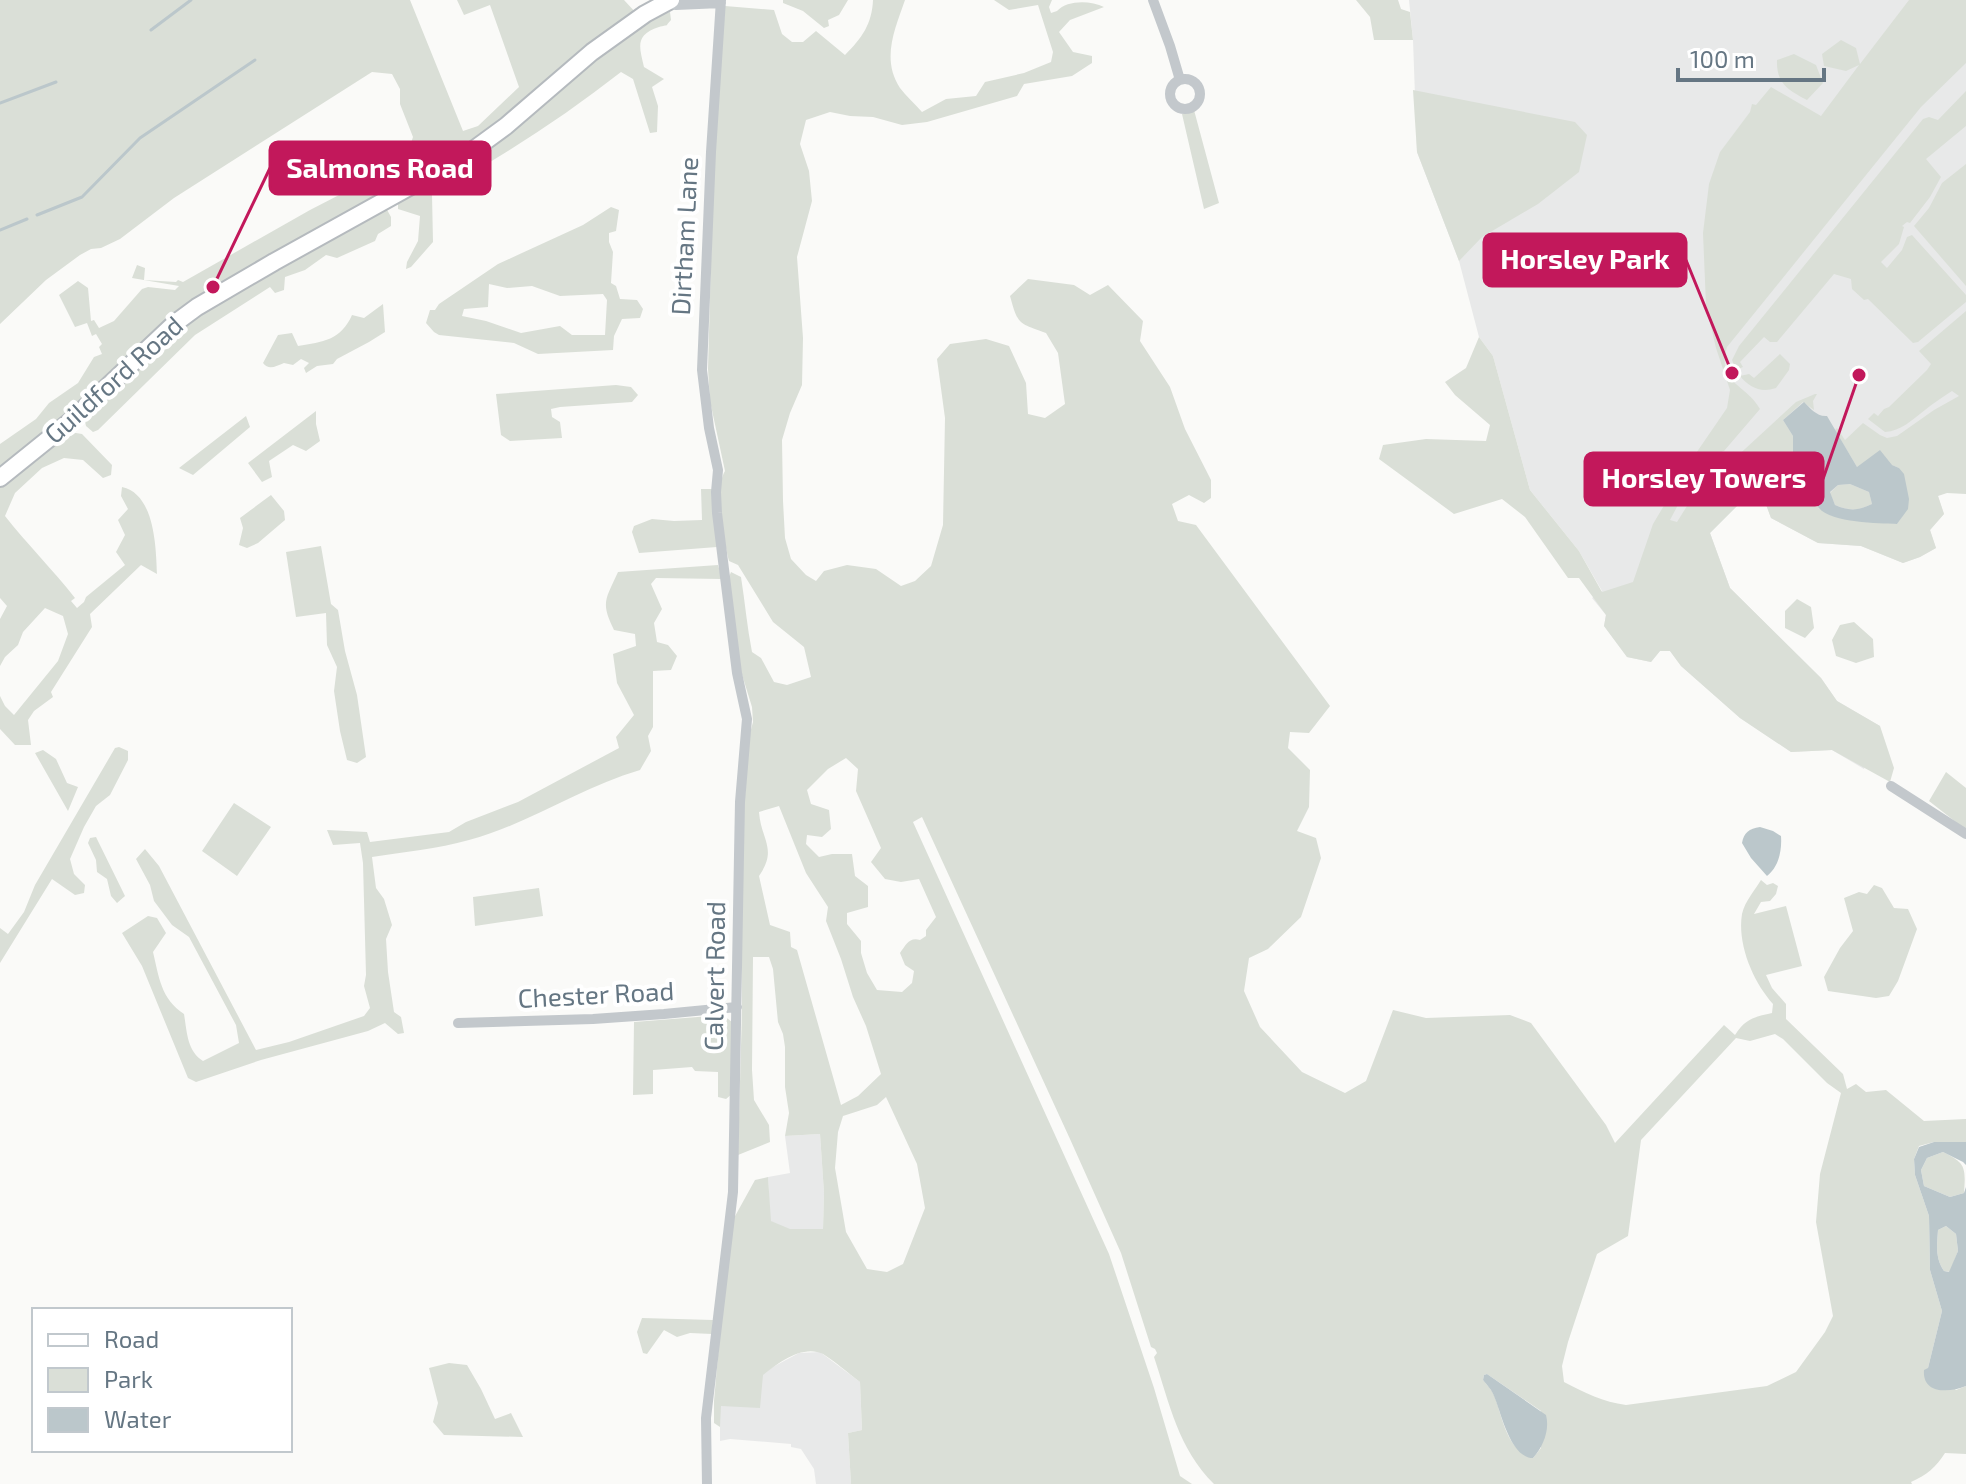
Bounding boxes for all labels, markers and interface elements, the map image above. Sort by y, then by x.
scale bar [1678,32,1824,82]
text: 100 m [1690,44,1755,73]
callout: Salmons Road [270,142,490,194]
text: Salmons Road [286,150,474,184]
street label: Dirtham Lane [664,156,703,316]
callout: Horsley Park [1484,234,1686,286]
text: Horsley Park [1500,241,1670,275]
street label: Guildford Road [37,309,189,449]
callout: Horsley Towers [1585,453,1823,505]
text: Horsley Towers [1602,460,1806,494]
street label: Calvert Road [697,901,730,1051]
street label: Chester Road [517,974,675,1013]
legend [32,1308,292,1452]
text: Road [104,1324,159,1353]
text: Park [104,1364,153,1393]
text: Water [104,1404,172,1433]

